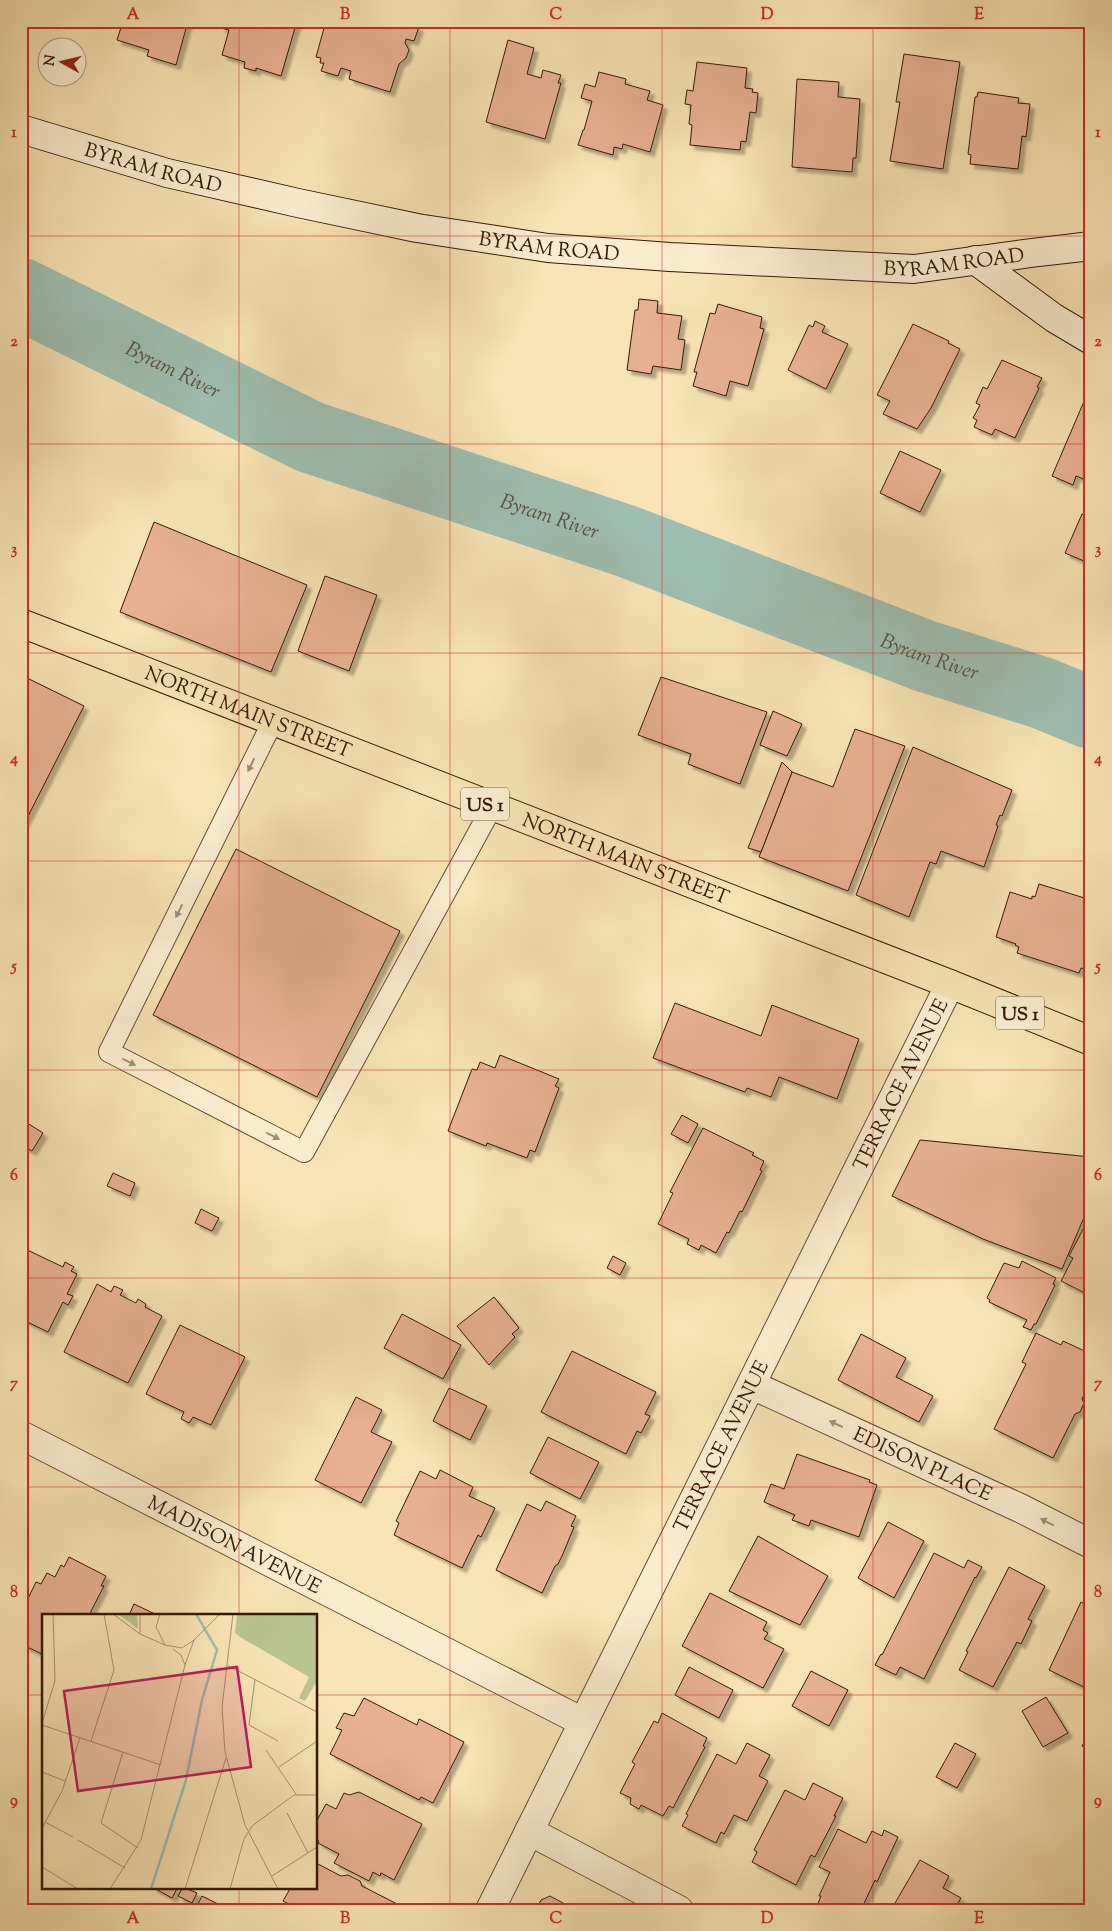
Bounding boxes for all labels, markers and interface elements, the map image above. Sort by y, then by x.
text: A [127,4,140,27]
text: B [340,4,350,27]
text: C [550,4,563,27]
text: D [761,4,774,27]
text: E [974,4,984,27]
north arrow [38,38,88,88]
text: N [40,54,62,67]
text: 1 [11,122,17,145]
text: 1 [1095,122,1101,145]
street label: BYRAM ROAD [80,137,225,202]
street label: BYRAM ROAD [476,226,620,270]
street label: BYRAM ROAD [883,242,1026,286]
text: 2 [10,331,18,354]
text: 2 [1094,331,1102,354]
water label: Byram River [120,335,226,408]
water label: Byram River [496,488,603,548]
text: 3 [11,539,18,562]
text: 3 [1095,539,1102,562]
water label: Byram River [875,627,983,689]
street label: NORTH MAIN STREET [140,660,355,767]
text: 4 [9,748,18,771]
text: 4 [1093,748,1102,771]
one-way arrow [247,758,255,772]
road number: US 1 [461,788,509,821]
street label: NORTH MAIN STREET [517,807,733,914]
one-way arrow [175,904,183,918]
text: 5 [9,956,17,979]
text: 5 [1093,956,1101,979]
street label: TERRACE AVENUE [847,994,957,1176]
road number: US 1 [996,996,1044,1030]
one-way arrow [121,1058,136,1066]
one-way arrow [266,1132,281,1140]
text: 6 [10,1165,18,1188]
text: 6 [1094,1165,1102,1188]
street label: TERRACE AVENUE [668,1356,778,1538]
text: 7 [10,1373,19,1396]
text: 7 [1094,1373,1103,1396]
one-way arrow [829,1419,844,1428]
street label: EDISON PLACE [847,1421,996,1510]
street label: MADISON AVENUE [142,1490,326,1603]
one-way arrow [1040,1518,1054,1526]
text: 8 [10,1582,18,1605]
text: 8 [1094,1582,1102,1605]
inset map [42,1614,318,1888]
text: 9 [10,1790,18,1813]
text: 9 [1094,1790,1102,1813]
text: A [127,1908,140,1931]
text: B [340,1908,350,1931]
text: C [550,1908,563,1931]
text: D [761,1908,774,1931]
text: E [974,1908,984,1931]

